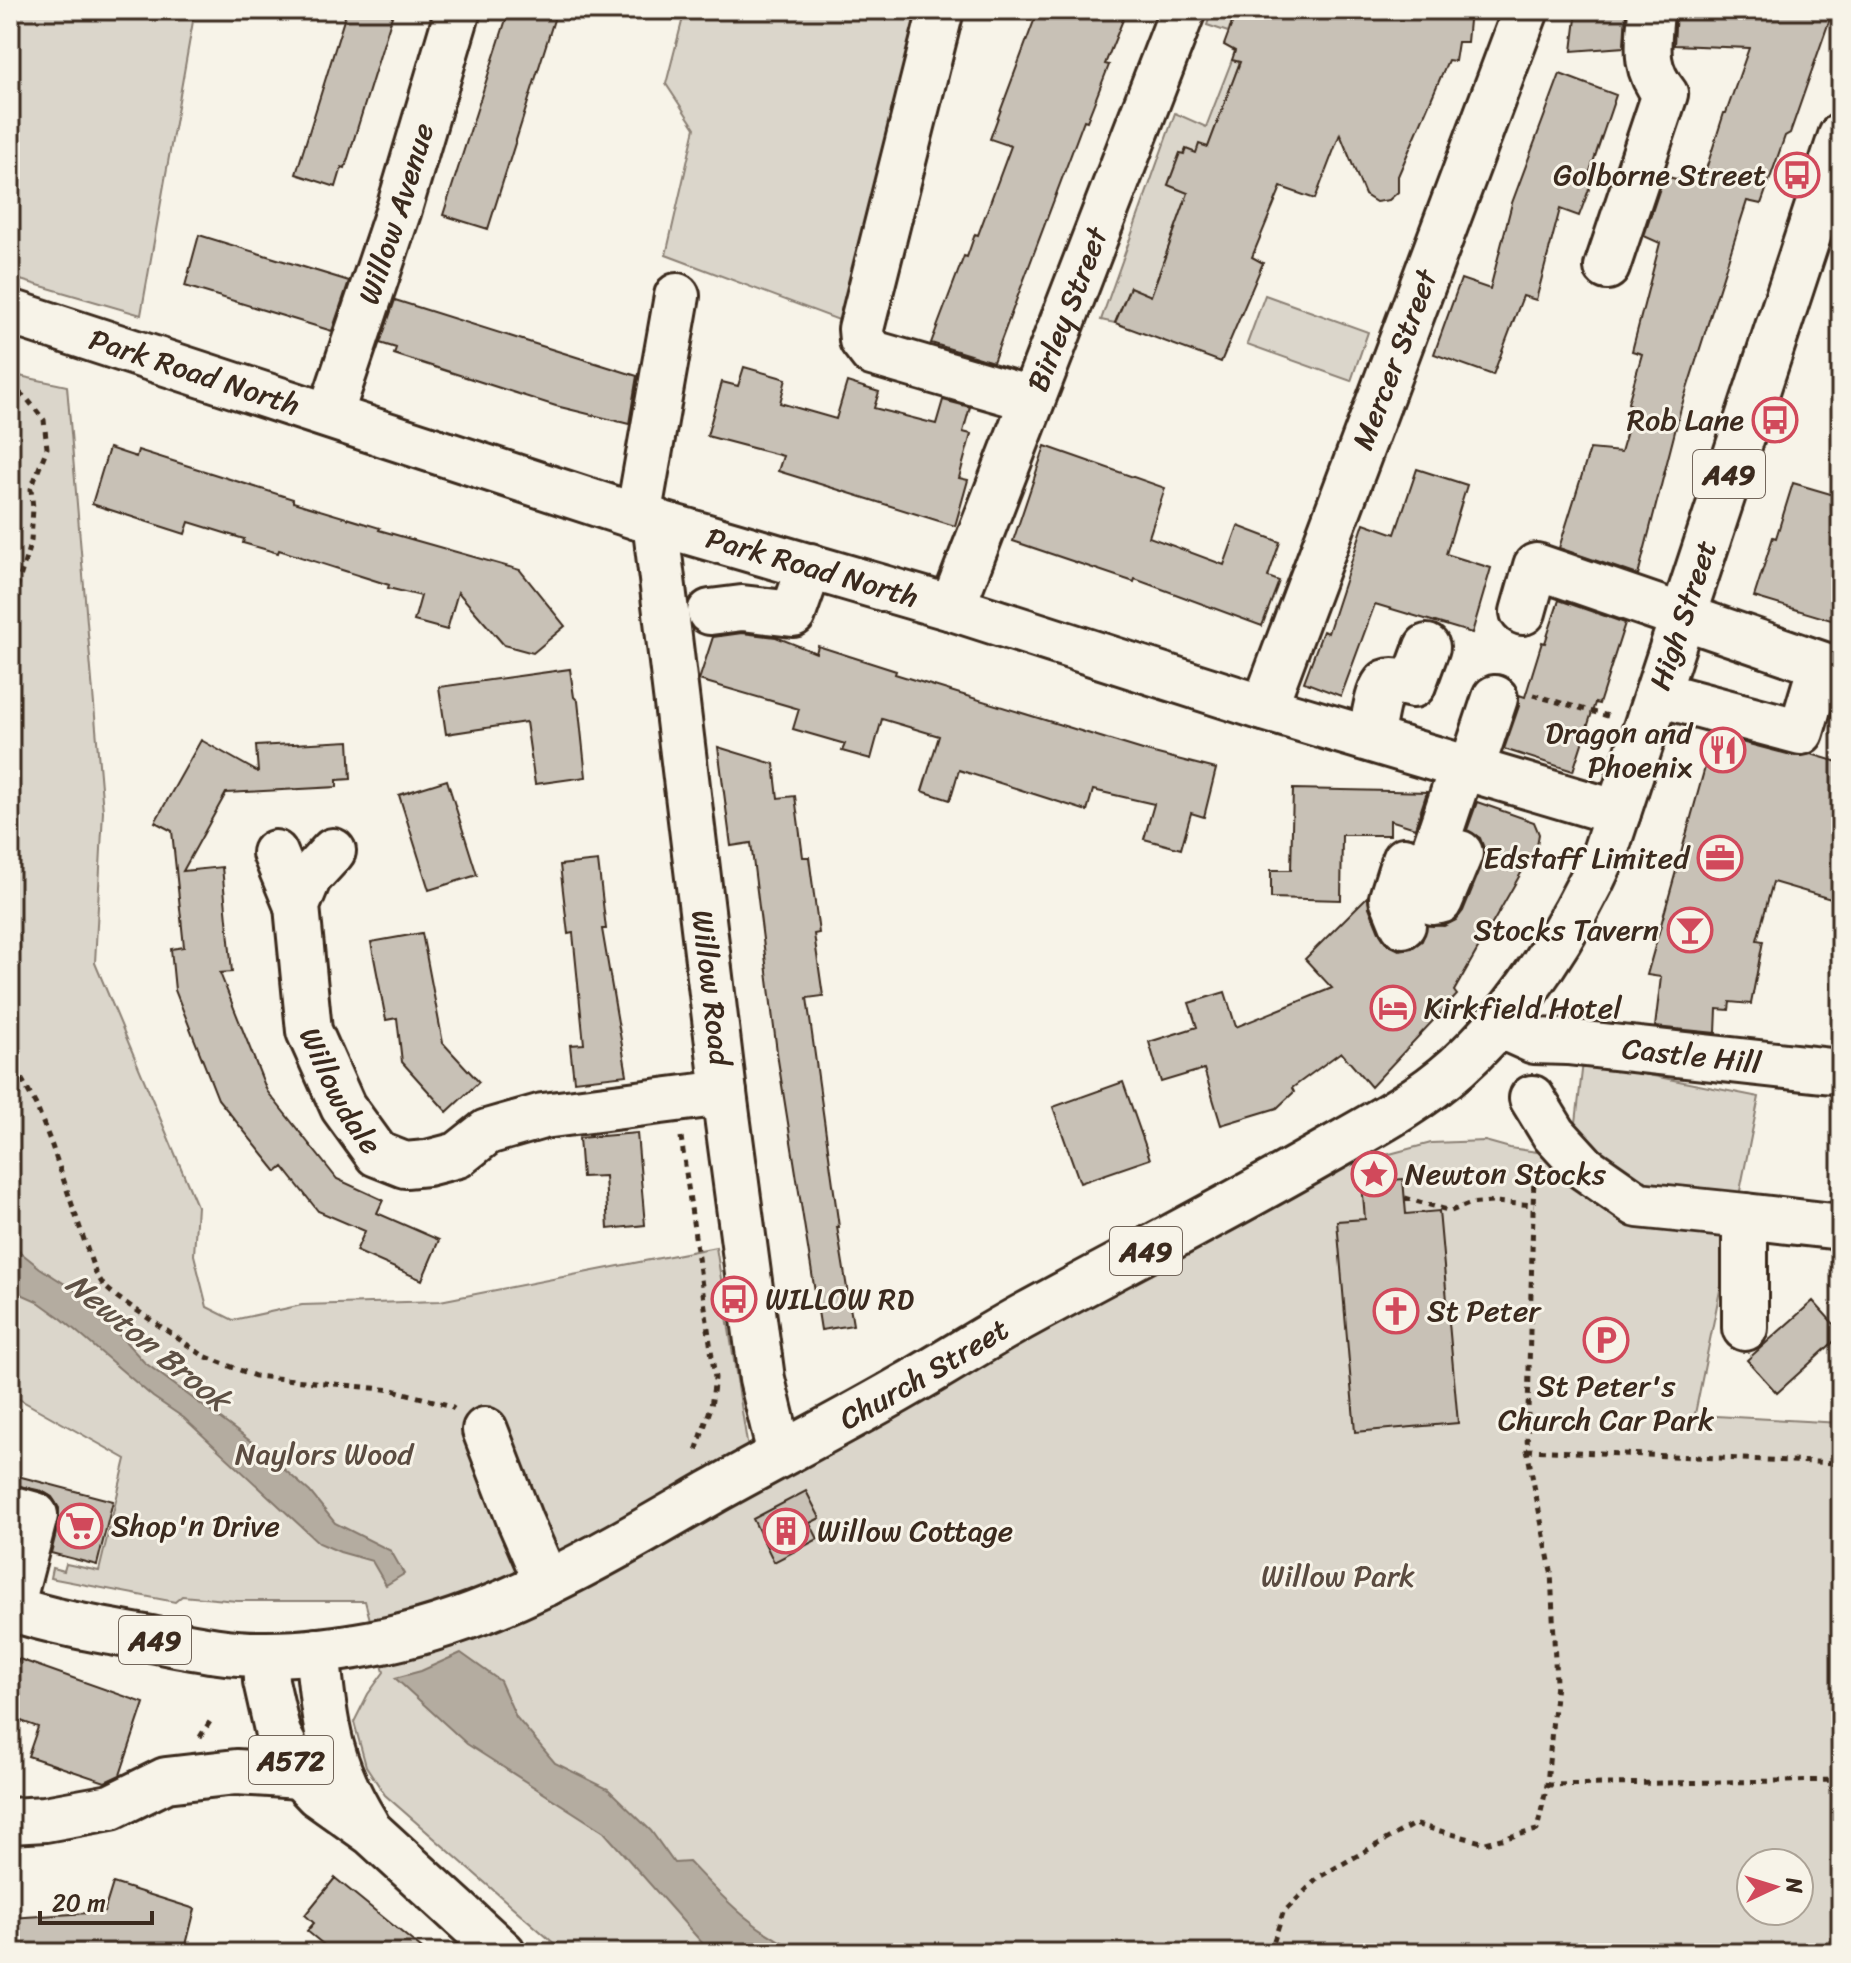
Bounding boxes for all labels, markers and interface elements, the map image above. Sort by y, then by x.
street label: Willow Avenue [342,116,450,312]
place label: Golborne Street [1553,148,1766,202]
bus stop icon: Golborne Street [1773,151,1821,199]
street label: Birley Street [1011,217,1124,400]
street label: Mercer Street [1336,260,1454,458]
street label: Park Road North [82,313,307,432]
place label: Rob Lane [1627,393,1744,447]
bus stop icon: Rob Lane [1751,396,1799,444]
road number: A49 [1693,450,1765,498]
street label: Park Road North [700,511,925,624]
street label: High Street [1633,533,1733,697]
place label: Dragon and Phoenix [1545,706,1694,794]
restaurant icon: Dragon and Phoenix [1699,726,1747,774]
place label: Edstaff Limited [1483,831,1691,885]
office icon: Edstaff Limited [1696,834,1744,882]
place label: Stocks Tavern [1473,903,1659,957]
bar icon: Stocks Tavern [1666,906,1714,954]
street label: Willow Road [675,907,748,1071]
place label: Kirkfield Hotel [1424,981,1622,1035]
hotel icon: Kirkfield Hotel [1369,984,1417,1032]
street label: Willowdale [284,1018,397,1167]
street label: Castle Hill [1619,1021,1765,1090]
place label: Newton Stocks [1405,1147,1606,1201]
place icon: Newton Stocks [1350,1150,1398,1198]
road number: A49 [1110,1227,1182,1275]
water label: Newton Brook [53,1257,246,1429]
place label: WILLOW RD [765,1272,914,1326]
bus stop icon: WILLOW RD [710,1275,758,1323]
place label: St Peter [1427,1284,1542,1338]
church icon: St Peter [1372,1287,1420,1335]
street label: Church Street [829,1303,1019,1445]
parking icon: St Peter's Church Car Park [1582,1316,1630,1364]
place label: St Peter's Church Car Park [1498,1359,1715,1447]
park label: Naylors Wood [235,1427,415,1481]
place label: Shop'n Drive [111,1499,280,1553]
supermarket icon: Shop'n Drive [56,1502,104,1550]
place label: Willow Cottage [817,1504,1013,1558]
building icon: Willow Cottage [762,1507,810,1555]
park label: Willow Park [1261,1549,1415,1603]
road number: A49 [119,1616,191,1664]
road number: A572 [249,1736,333,1784]
north arrow [1735,1847,1815,1927]
scale bar [40,1875,152,1925]
text: N [1774,1876,1814,1895]
text: 20 m [52,1882,106,1924]

